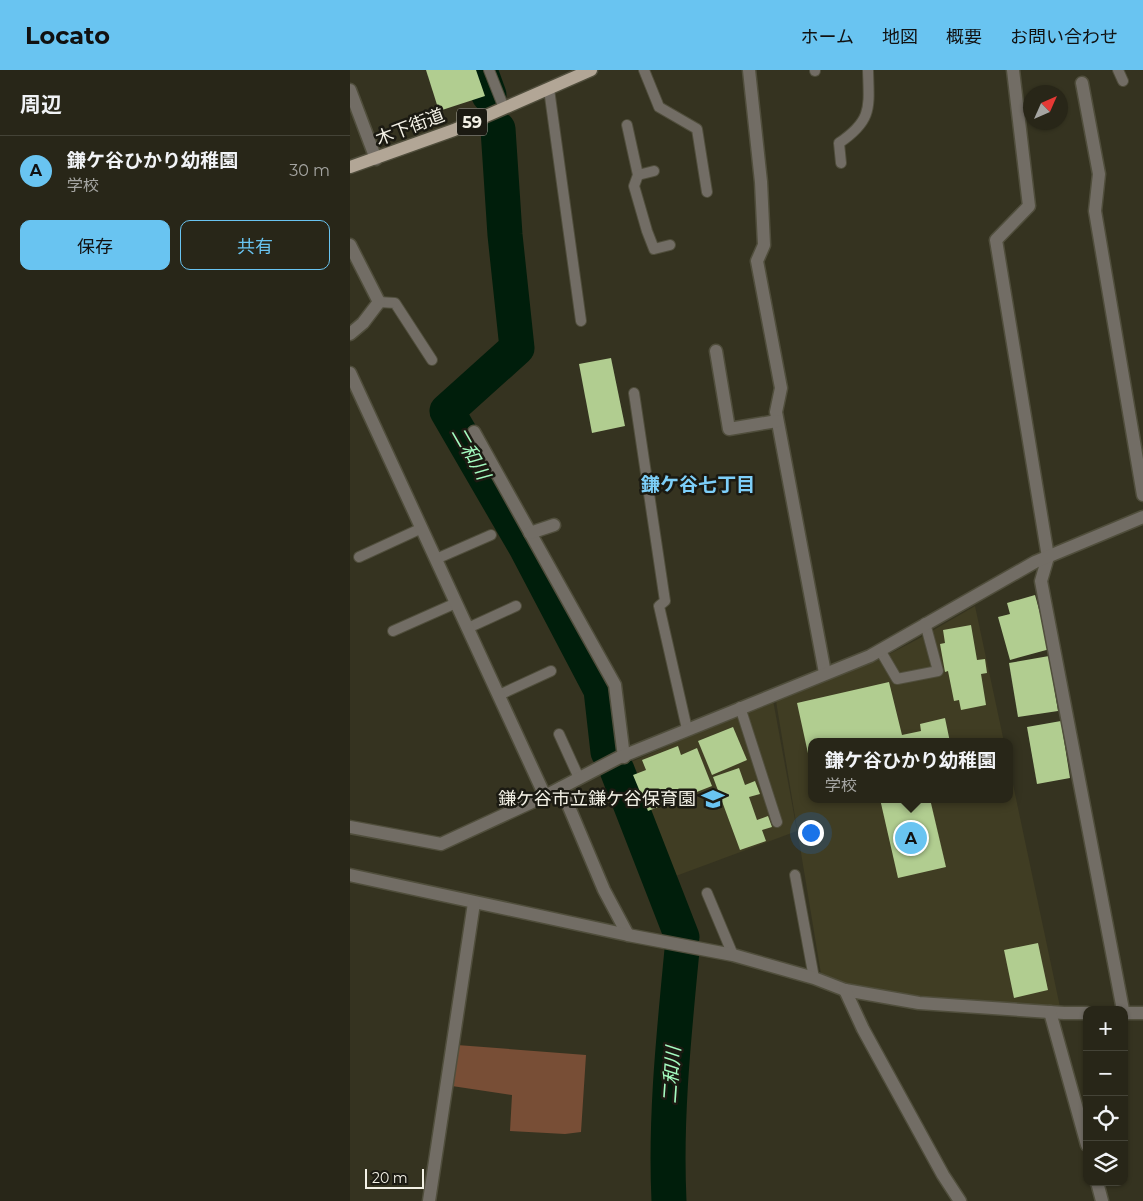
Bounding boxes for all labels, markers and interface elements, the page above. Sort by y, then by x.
text: Locato [25,21,110,50]
text: ホーム [801,26,854,48]
text: 地図 [882,26,918,48]
text: 概要 [946,26,982,48]
text: お問い合わせ [1010,26,1118,48]
north arrow [1023,85,1068,130]
text: 周辺 [20,92,62,117]
street label: 木下街道 [372,104,448,150]
road number: 59 [457,108,487,136]
text: 鎌ケ谷ひかり幼稚園 [67,149,238,172]
text: A [30,161,42,180]
text: 30 m [289,161,330,180]
text: 学校 [67,176,99,195]
button: 保存 [20,220,170,270]
button: 共有 [180,220,330,270]
water label: 二和川 [446,423,496,485]
district label: 鎌ケ谷七丁目 [640,473,755,496]
popup [808,738,1013,803]
text: 鎌ケ谷ひかり幼稚園 [825,749,996,772]
text: 学校 [825,776,857,795]
school or university icon: 鎌ケ谷市立鎌ケ谷保育園 [700,786,726,812]
place label: 鎌ケ谷市立鎌ケ谷保育園 [498,788,696,810]
pin: A [895,819,927,857]
your location [798,820,824,846]
map controls [1083,1006,1128,1186]
button: + [1083,1006,1128,1051]
water label: 二和川 [658,1044,685,1104]
button: − [1083,1051,1128,1096]
button: locate [1083,1096,1128,1141]
button: layers [1083,1141,1128,1186]
scale bar [365,1166,424,1189]
text: 20 m [372,1169,408,1187]

